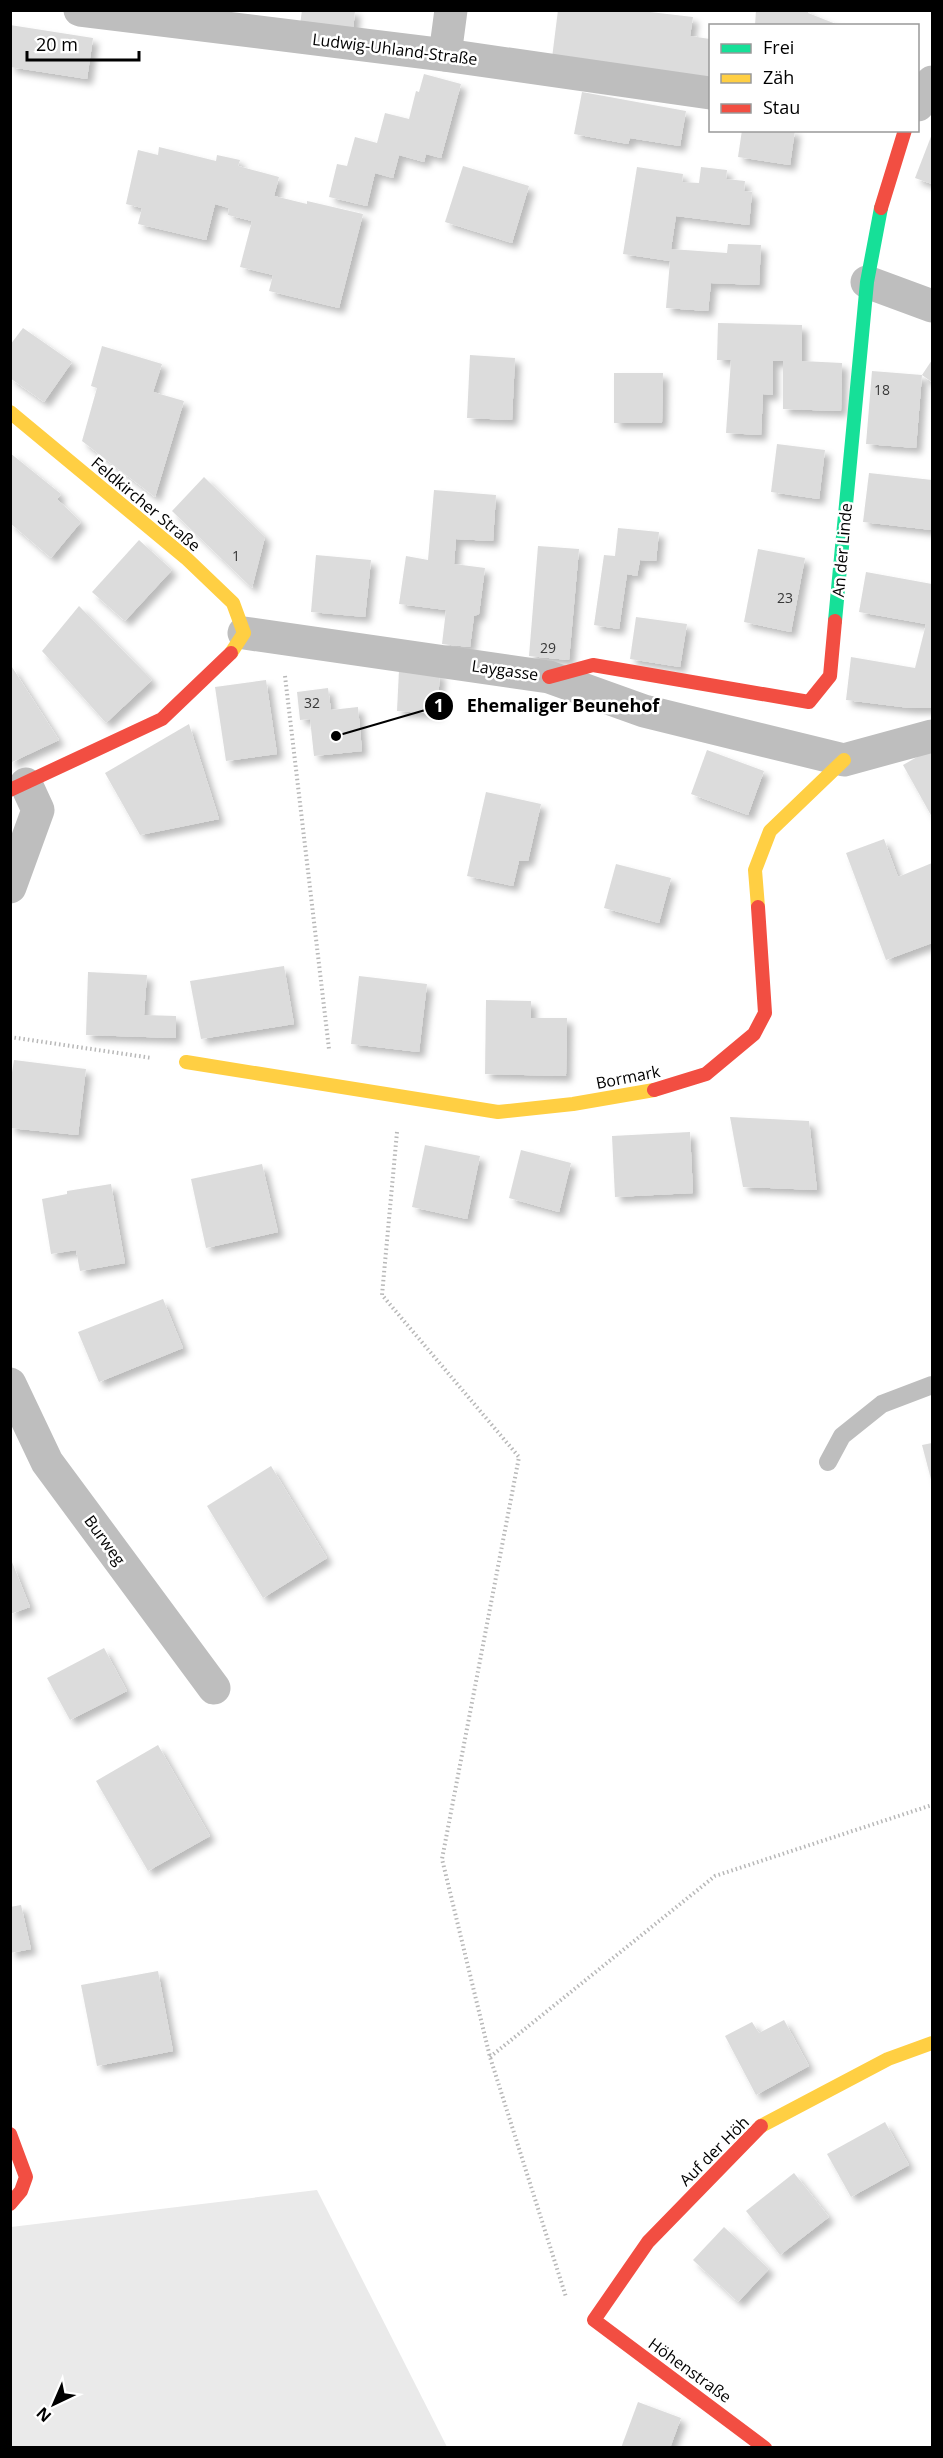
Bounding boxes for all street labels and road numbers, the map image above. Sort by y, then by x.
street label: Ludwig-Uhland-Straße [311,28,479,70]
street label: Feldkircher Straße [87,452,205,556]
street label: An der Linde [827,502,857,598]
street label: Laygasse [470,654,540,686]
street label: Bormark [594,1060,663,1094]
street label: Burweg [79,1511,131,1570]
street label: Auf der Höh [674,2111,754,2191]
street label: Höhenstraße [644,2332,736,2408]

